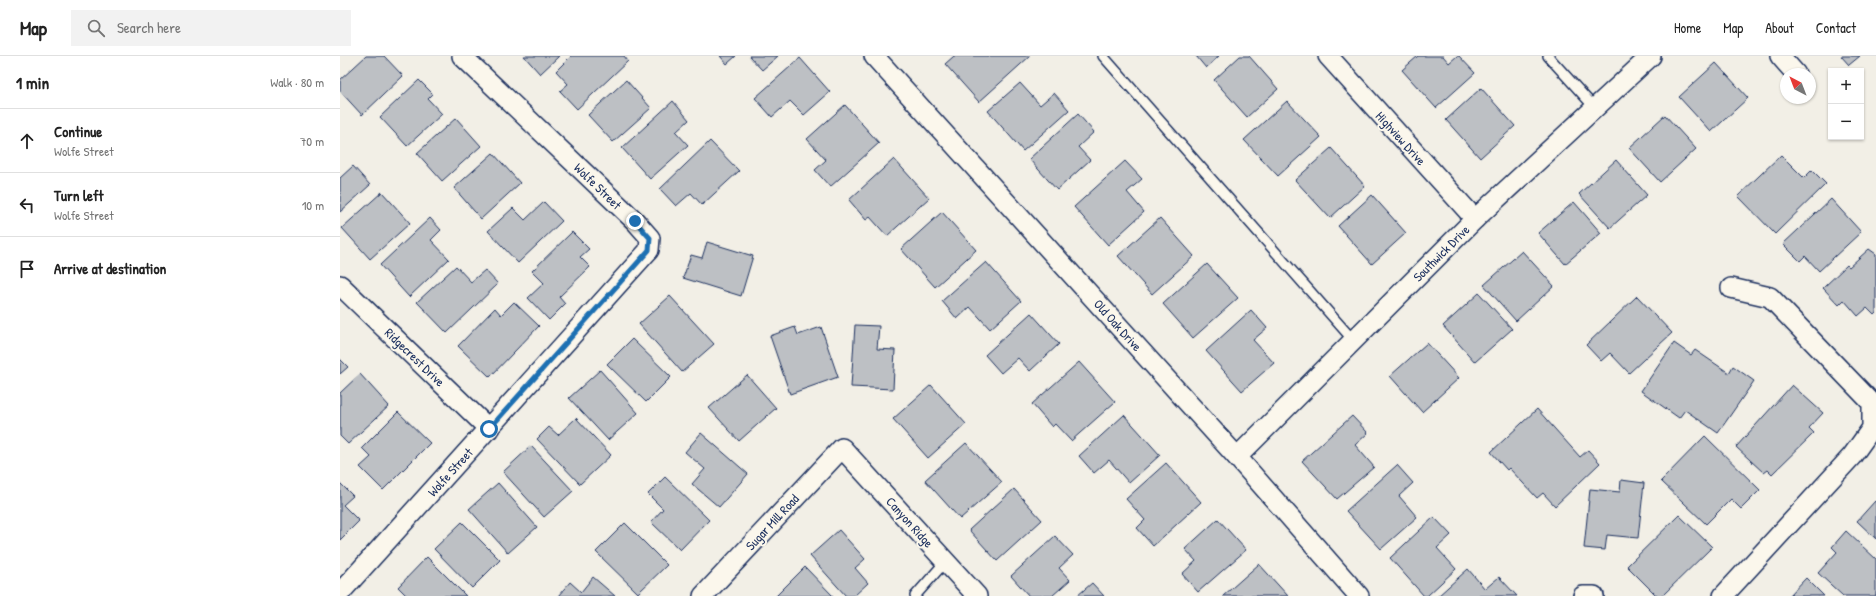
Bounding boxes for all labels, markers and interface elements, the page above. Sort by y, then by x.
search box [71,10,351,46]
text: Map [20,15,47,41]
icon: search [85,17,107,39]
text: Search here [117,17,181,38]
text: Home [1674,18,1701,37]
text: Map [1723,18,1743,37]
text: About [1765,18,1794,37]
text: Contact [1816,18,1856,37]
north arrow [1780,68,1816,104]
map controls [1828,68,1864,140]
button: + [1828,68,1864,104]
text: 1 min [16,71,49,94]
text: Walk · 80 m [270,73,324,91]
button: − [1828,104,1864,140]
street label: Highview Drive [1372,107,1430,169]
text: Continue [54,121,102,142]
icon: ahead [16,130,38,152]
text: 70 m [300,132,324,150]
text: Wolfe Street [54,142,114,160]
street label: Wolfe Street [570,159,626,214]
text: Turn left [54,185,104,206]
icon: left [16,194,38,216]
text: 10 m [302,196,324,214]
text: Wolfe Street [54,206,114,224]
route end [626,212,644,230]
street label: Southwick Drive [1409,221,1473,285]
icon: arrive [16,258,38,280]
text: Arrive at destination [54,258,166,279]
street label: Old Oak Drive [1090,295,1146,355]
street label: Ridgecrest Drive [381,324,449,390]
route start [480,420,498,438]
street label: Wolfe Street [423,443,477,500]
street label: Sugar Mill Road [741,490,803,554]
street label: Canyon Ridge [882,493,938,551]

